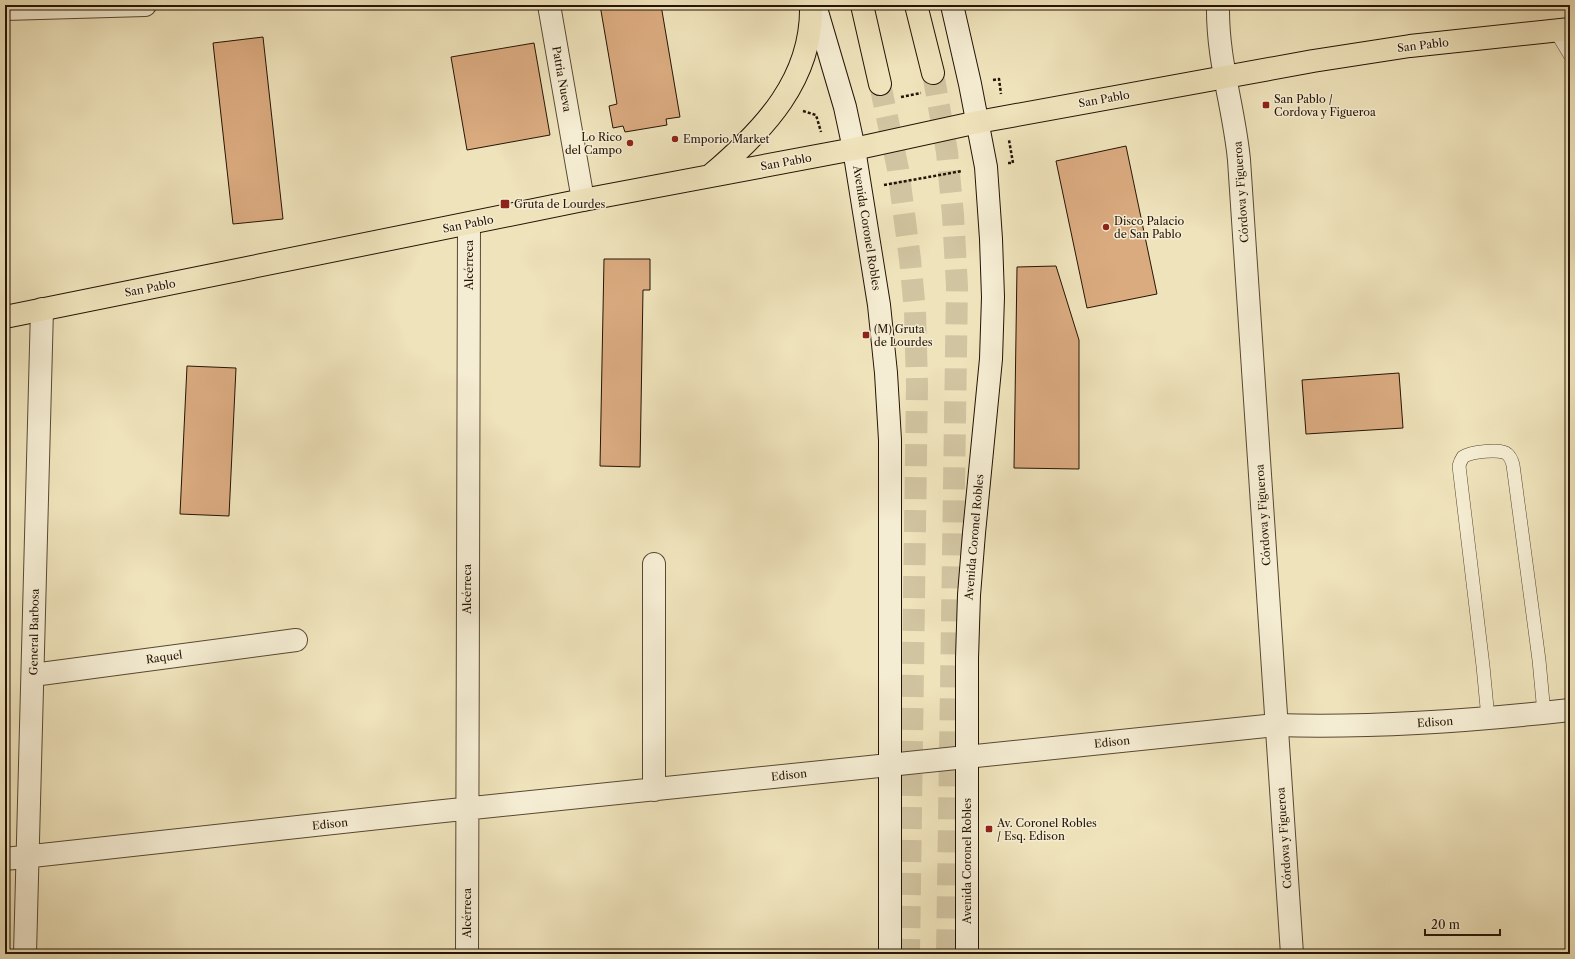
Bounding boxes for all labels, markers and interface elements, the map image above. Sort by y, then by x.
street label: San Pablo [1396,35,1450,55]
street label: Patria Nueva [549,45,575,113]
street label: San Pablo [1077,88,1131,110]
place label: San Pablo / Cordova y Figueroa [1274,92,1376,119]
marker: San Pablo / Cordova y Figueroa [1261,100,1271,110]
place label: Lo Rico del Campo [565,130,622,157]
place label: Emporio Market [683,132,770,146]
marker: Emporio Market [670,134,680,144]
marker: Lo Rico del Campo [625,138,635,148]
street label: Córdova y Figueroa [1230,141,1252,243]
street label: San Pablo [759,151,813,173]
street label: Avenida Coronel Robles [850,164,884,292]
place label: Gruta de Lourdes [514,197,606,211]
marker: Gruta de Lourdes [499,198,511,210]
street label: San Pablo [441,212,495,236]
place label: Disco Palacio de San Pablo [1114,214,1185,241]
marker: Disco Palacio de San Pablo [1101,222,1111,232]
street label: Alcérreca [462,240,476,291]
street label: San Pablo [123,276,177,300]
place label: (M) Gruta de Lourdes [874,322,933,349]
marker: (M) Gruta de Lourdes [861,330,871,340]
street label: Córdova y Figueroa [1252,464,1274,566]
street label: Avenida Coronel Robles [961,473,986,601]
street label: Alcérreca [460,564,474,615]
street label: General Barbosa [26,588,42,675]
street label: Raquel [145,647,184,666]
street label: Edison [1417,714,1454,730]
street label: Edison [1093,733,1131,751]
street label: Edison [770,766,808,784]
street label: Córdova y Figueroa [1273,787,1295,889]
street label: Avenida Coronel Robles [960,798,974,925]
street label: Edison [311,815,349,833]
place label: Av. Coronel Robles / Esq. Edison [996,816,1097,843]
marker: Av. Coronel Robles / Esq. Edison [984,824,994,834]
street label: Alcérreca [460,888,474,939]
scale bar [1425,911,1500,937]
text: 20 m [1431,917,1460,932]

